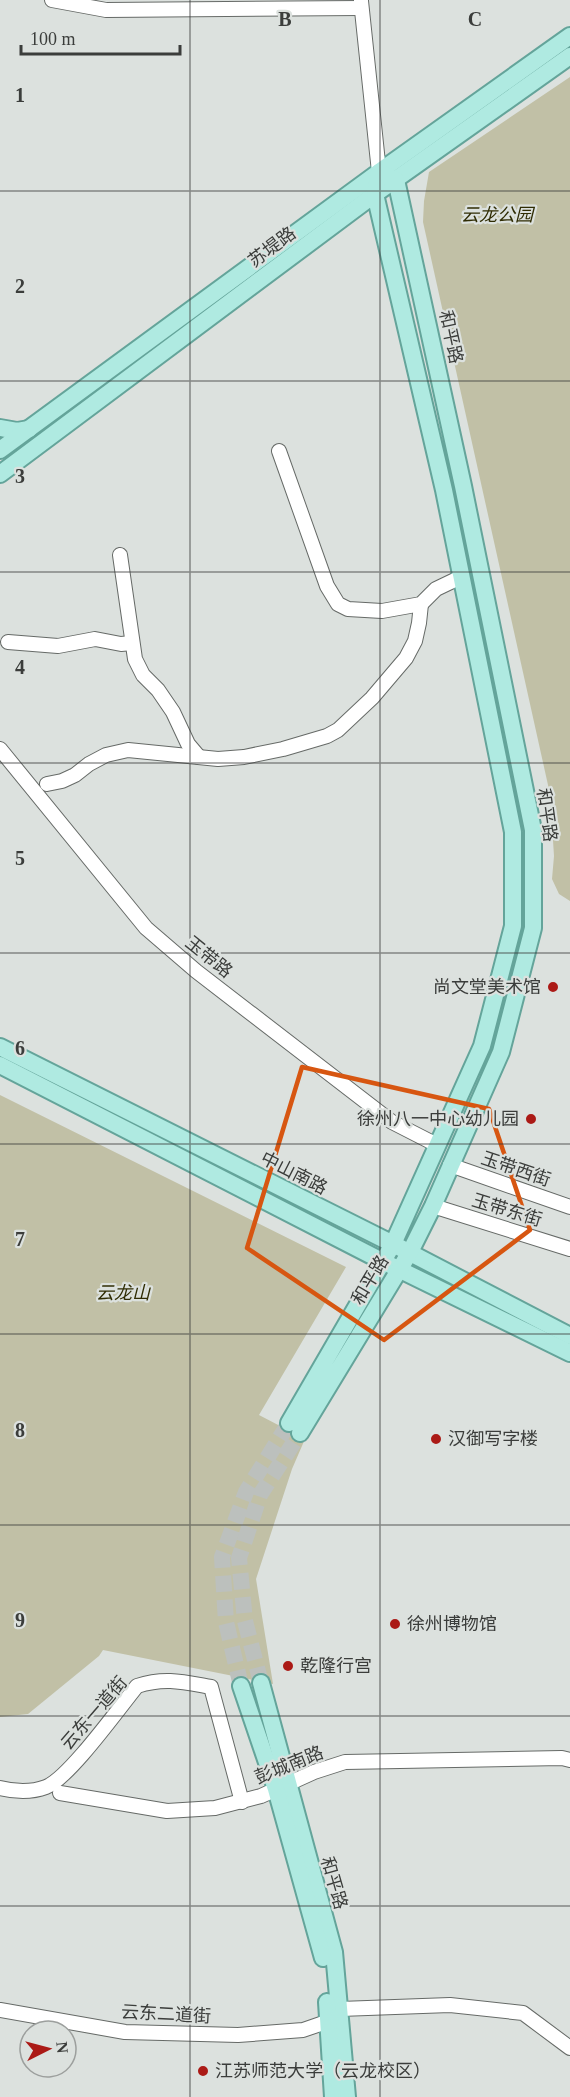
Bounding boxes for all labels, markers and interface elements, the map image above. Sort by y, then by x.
text: B [278,8,292,30]
text: C [468,8,482,30]
scale bar [21,18,180,56]
text: 100 m [30,29,76,49]
text: 1 [15,84,25,106]
park label: 云龙公园 [461,205,536,225]
street label: 苏堤路 [244,223,300,271]
text: 2 [15,275,25,297]
street label: 和平路 [436,309,466,365]
text: 3 [15,465,25,487]
text: 4 [15,656,25,678]
street label: 和平路 [533,787,561,843]
text: 5 [15,847,25,869]
street label: 玉带路 [182,932,236,982]
place label: 尚文堂美术馆 [433,977,541,997]
marker: 尚文堂美术馆 [546,980,560,994]
text: 6 [15,1037,25,1059]
place label: 徐州八一中心幼儿园 [357,1109,519,1129]
marker: 徐州八一中心幼儿园 [524,1112,538,1126]
street label: 中山南路 [257,1148,331,1198]
street label: 玉带西街 [479,1148,553,1190]
street label: 玉带东街 [470,1190,544,1230]
text: 7 [15,1228,25,1250]
street label: 和平路 [348,1252,392,1308]
park label: 云龙山 [96,1283,151,1303]
text: 8 [15,1419,25,1441]
place label: 汉御写字楼 [448,1429,538,1449]
marker: 汉御写字楼 [429,1432,443,1446]
text: 9 [15,1609,25,1631]
place label: 徐州博物馆 [407,1614,497,1634]
marker: 徐州博物馆 [388,1617,402,1631]
place label: 乾隆行宫 [300,1656,372,1676]
marker: 乾隆行宫 [281,1659,295,1673]
street label: 云东一道街 [57,1672,131,1754]
street label: 彭城南路 [252,1742,326,1788]
street label: 和平路 [317,1854,351,1912]
street label: 云东二道街 [121,2002,211,2026]
north arrow [18,2019,78,2079]
text: N [53,2041,72,2055]
place label: 江苏师范大学（云龙校区） [215,2061,431,2081]
marker: 江苏师范大学（云龙校区） [196,2064,210,2078]

